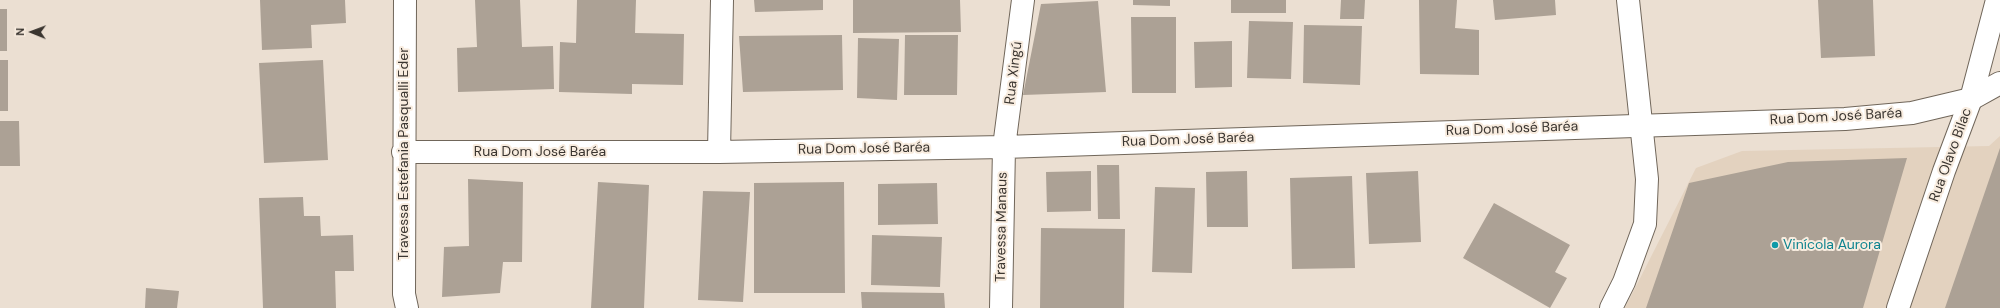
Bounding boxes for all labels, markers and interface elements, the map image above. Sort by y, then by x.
north arrow [12,12,52,52]
text: N [13,28,27,36]
street label: Rua Xingú [1002,41,1026,105]
street label: Travessa Estefania Pasqualli Eder [396,48,412,260]
street label: Rua Dom José Baréa [1769,105,1903,129]
street label: Rua Olavo Bilac [1926,106,1976,204]
street label: Rua Dom José Baréa [1446,118,1578,140]
street label: Rua Dom José Baréa [1122,129,1254,151]
street label: Rua Dom José Baréa [798,139,930,159]
street label: Rua Dom José Baréa [474,144,606,160]
street label: Travessa Manaus [993,172,1011,282]
place label: Vinícola Aurora [1783,237,1881,253]
marker: Vinícola Aurora [1770,240,1780,250]

